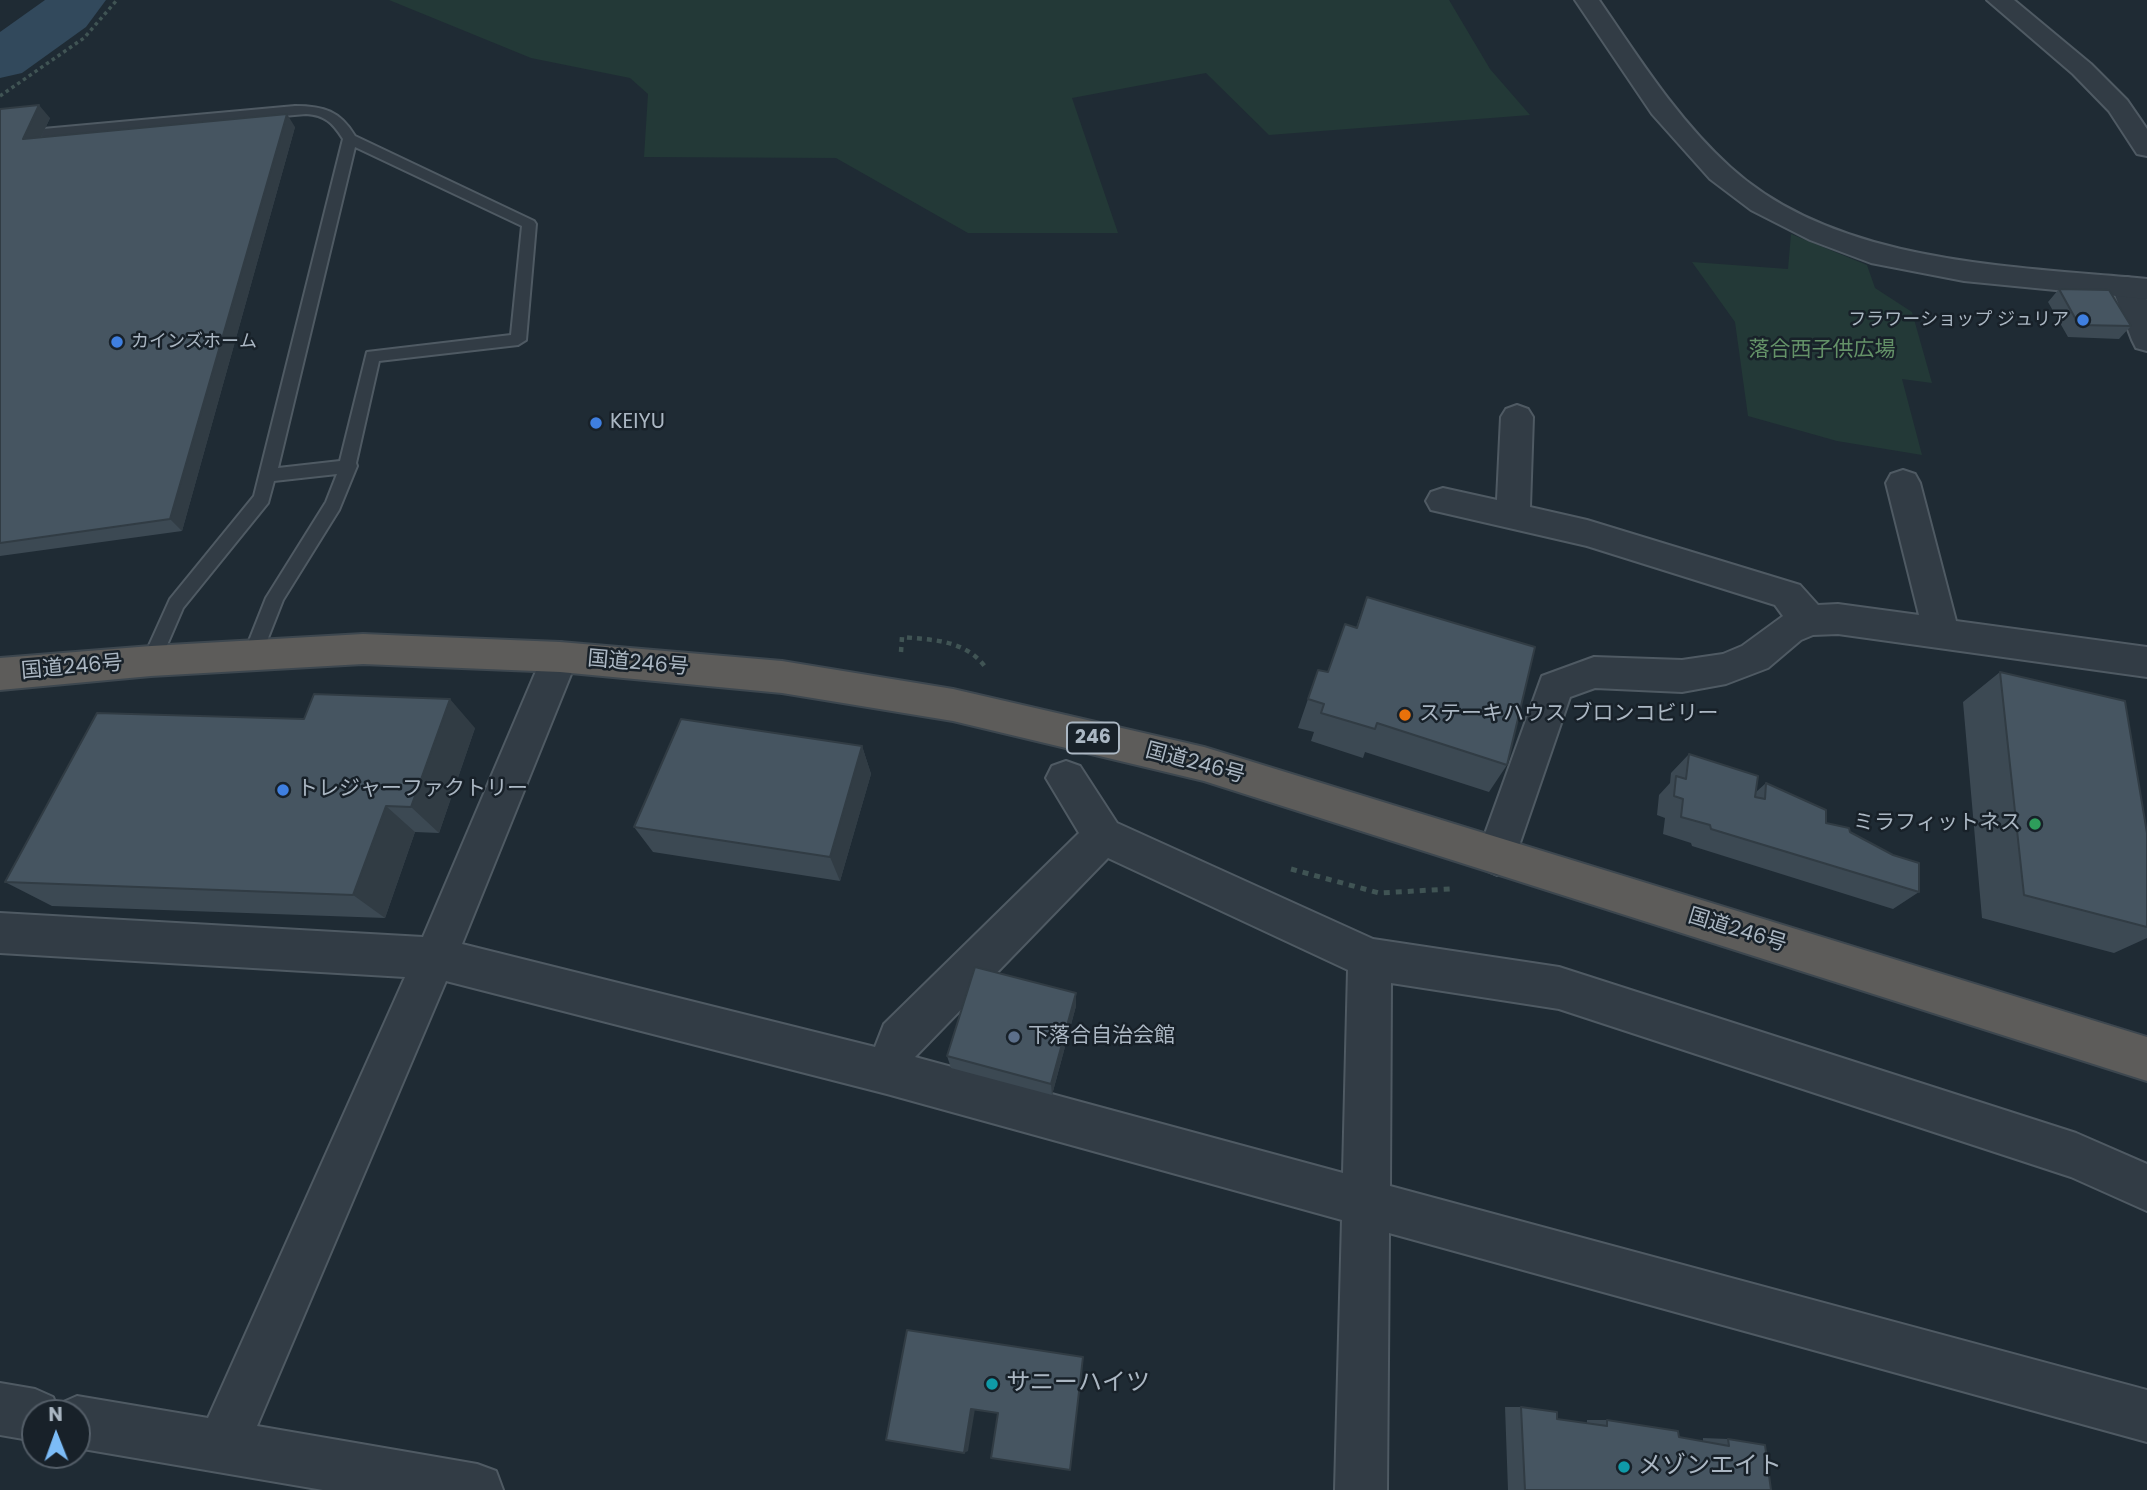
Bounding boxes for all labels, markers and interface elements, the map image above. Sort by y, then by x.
place label: フラワーショップ ジュリア [1848,309,2069,331]
marker: フラワーショップ ジュリア [2075,312,2091,328]
place label: カインズホーム [131,331,257,353]
marker: カインズホーム [109,334,125,350]
park label: 落合西子供広場 [1749,338,1895,364]
place label: KEIYU [610,410,665,436]
marker: KEIYU [588,415,604,431]
street label: 国道246号 [586,647,690,681]
street label: 国道246号 [20,651,124,685]
place label: ステーキハウス ブロンコビリー [1419,702,1719,728]
marker: ステーキハウス ブロンコビリー [1397,707,1413,723]
road number: 246 [1067,722,1119,754]
street label: 国道246号 [1143,739,1247,789]
place label: トレジャーファクトリー [297,777,528,803]
marker: トレジャーファクトリー [275,782,291,798]
place label: ミラフィットネス [1853,811,2021,837]
marker: ミラフィットネス [2027,816,2043,832]
street label: 国道246号 [1685,904,1789,958]
place label: 下落合自治会館 [1028,1024,1175,1050]
marker: 下落合自治会館 [1006,1029,1022,1045]
place label: サニーハイツ [1006,1370,1150,1398]
marker: サニーハイツ [984,1376,1000,1392]
north arrow [21,1399,91,1469]
text: N [48,1401,63,1428]
place label: メゾンエイト [1638,1453,1782,1481]
marker: メゾンエイト [1616,1459,1632,1475]

